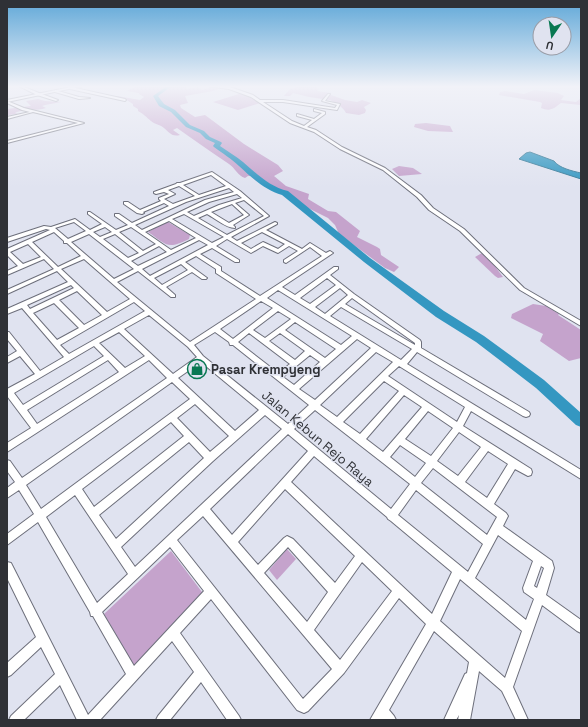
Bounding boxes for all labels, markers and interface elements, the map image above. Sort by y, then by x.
north arrow [532,16,572,56]
text: U [545,38,555,53]
shop icon: Pasar Krempyeng [186,358,208,380]
place label: Pasar Krempyeng [211,361,321,378]
street label: Jalan Kebun Rejo Raya [258,386,378,491]

